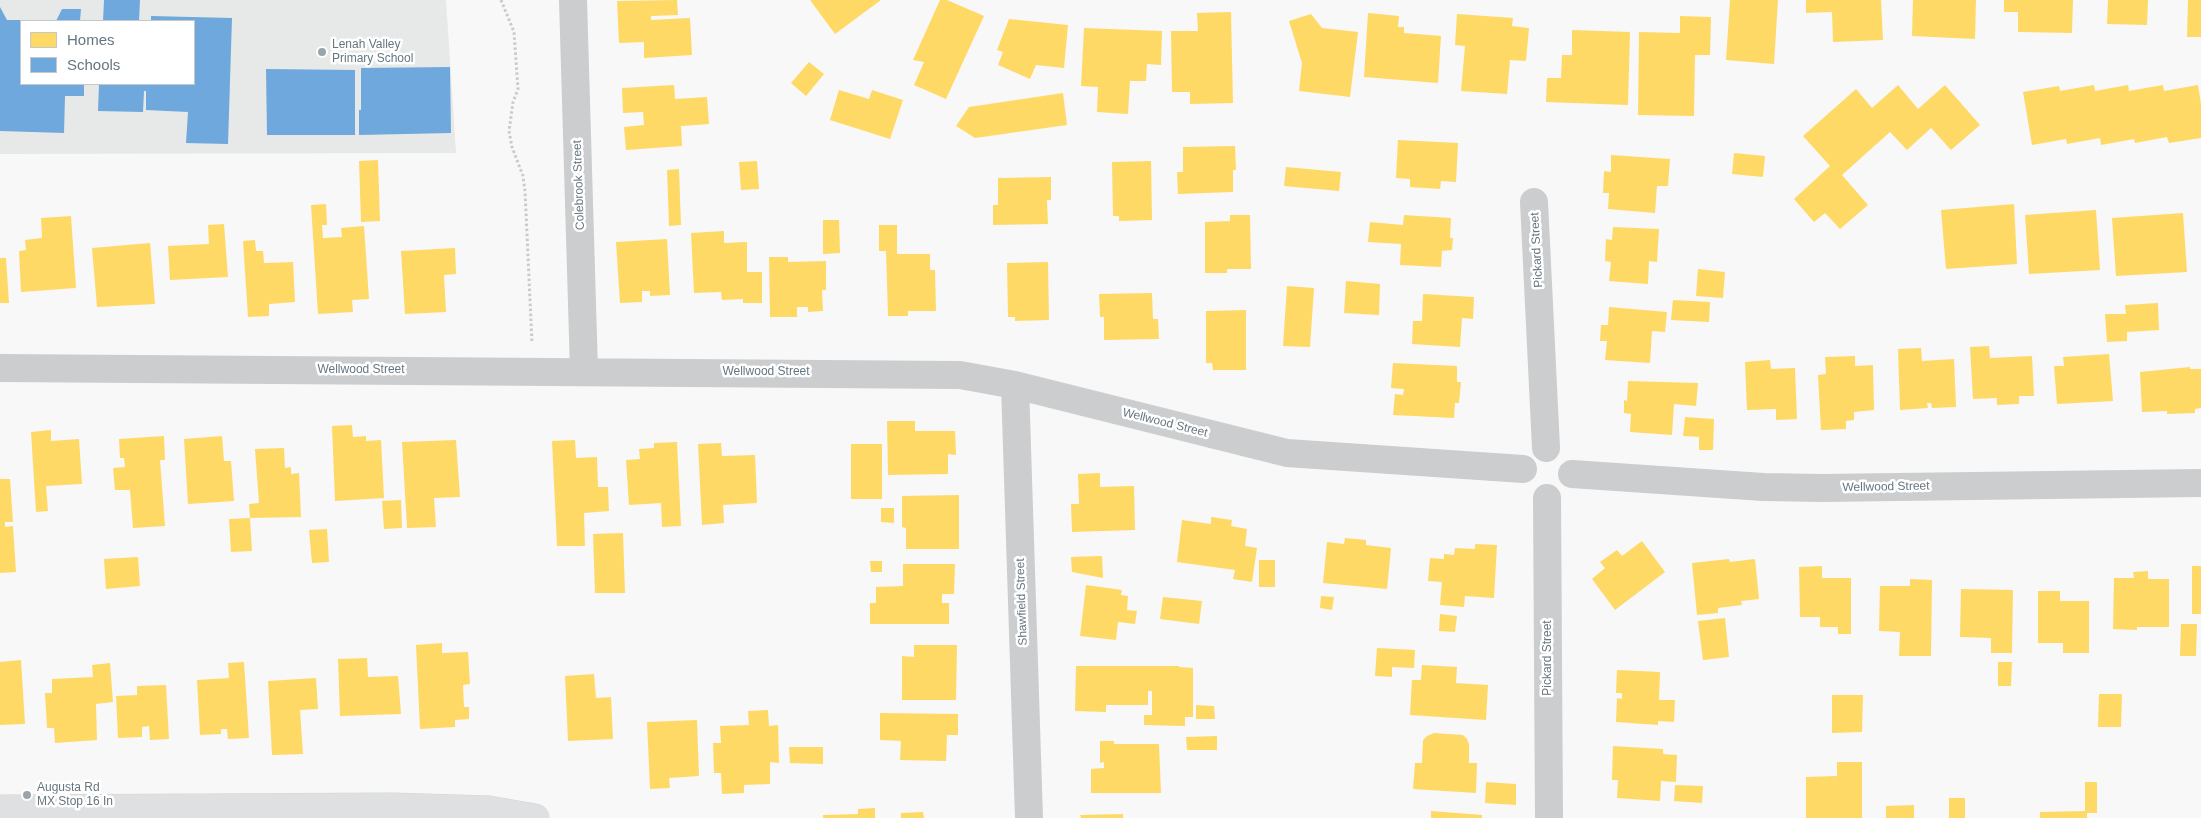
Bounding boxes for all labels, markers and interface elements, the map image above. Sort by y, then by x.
legend [20,20,195,85]
text: Homes [67,31,115,48]
place label: Lenah Valley Primary School [332,38,413,66]
marker: Lenah Valley Primary School [316,46,328,58]
text: Schools [67,56,120,73]
street label: Colebrook Street [570,140,588,230]
street label: Pickard Street [1528,212,1546,288]
street label: Wellwood Street [317,363,405,377]
street label: Wellwood Street [722,365,810,379]
street label: Wellwood Street [1121,405,1209,441]
street label: Wellwood Street [1842,479,1930,495]
street label: Shawfield Street [1013,558,1031,646]
street label: Pickard Street [1541,620,1555,696]
place label: Augusta Rd MX Stop 16 In [37,781,113,809]
marker: Augusta Rd MX Stop 16 In [21,789,33,801]

